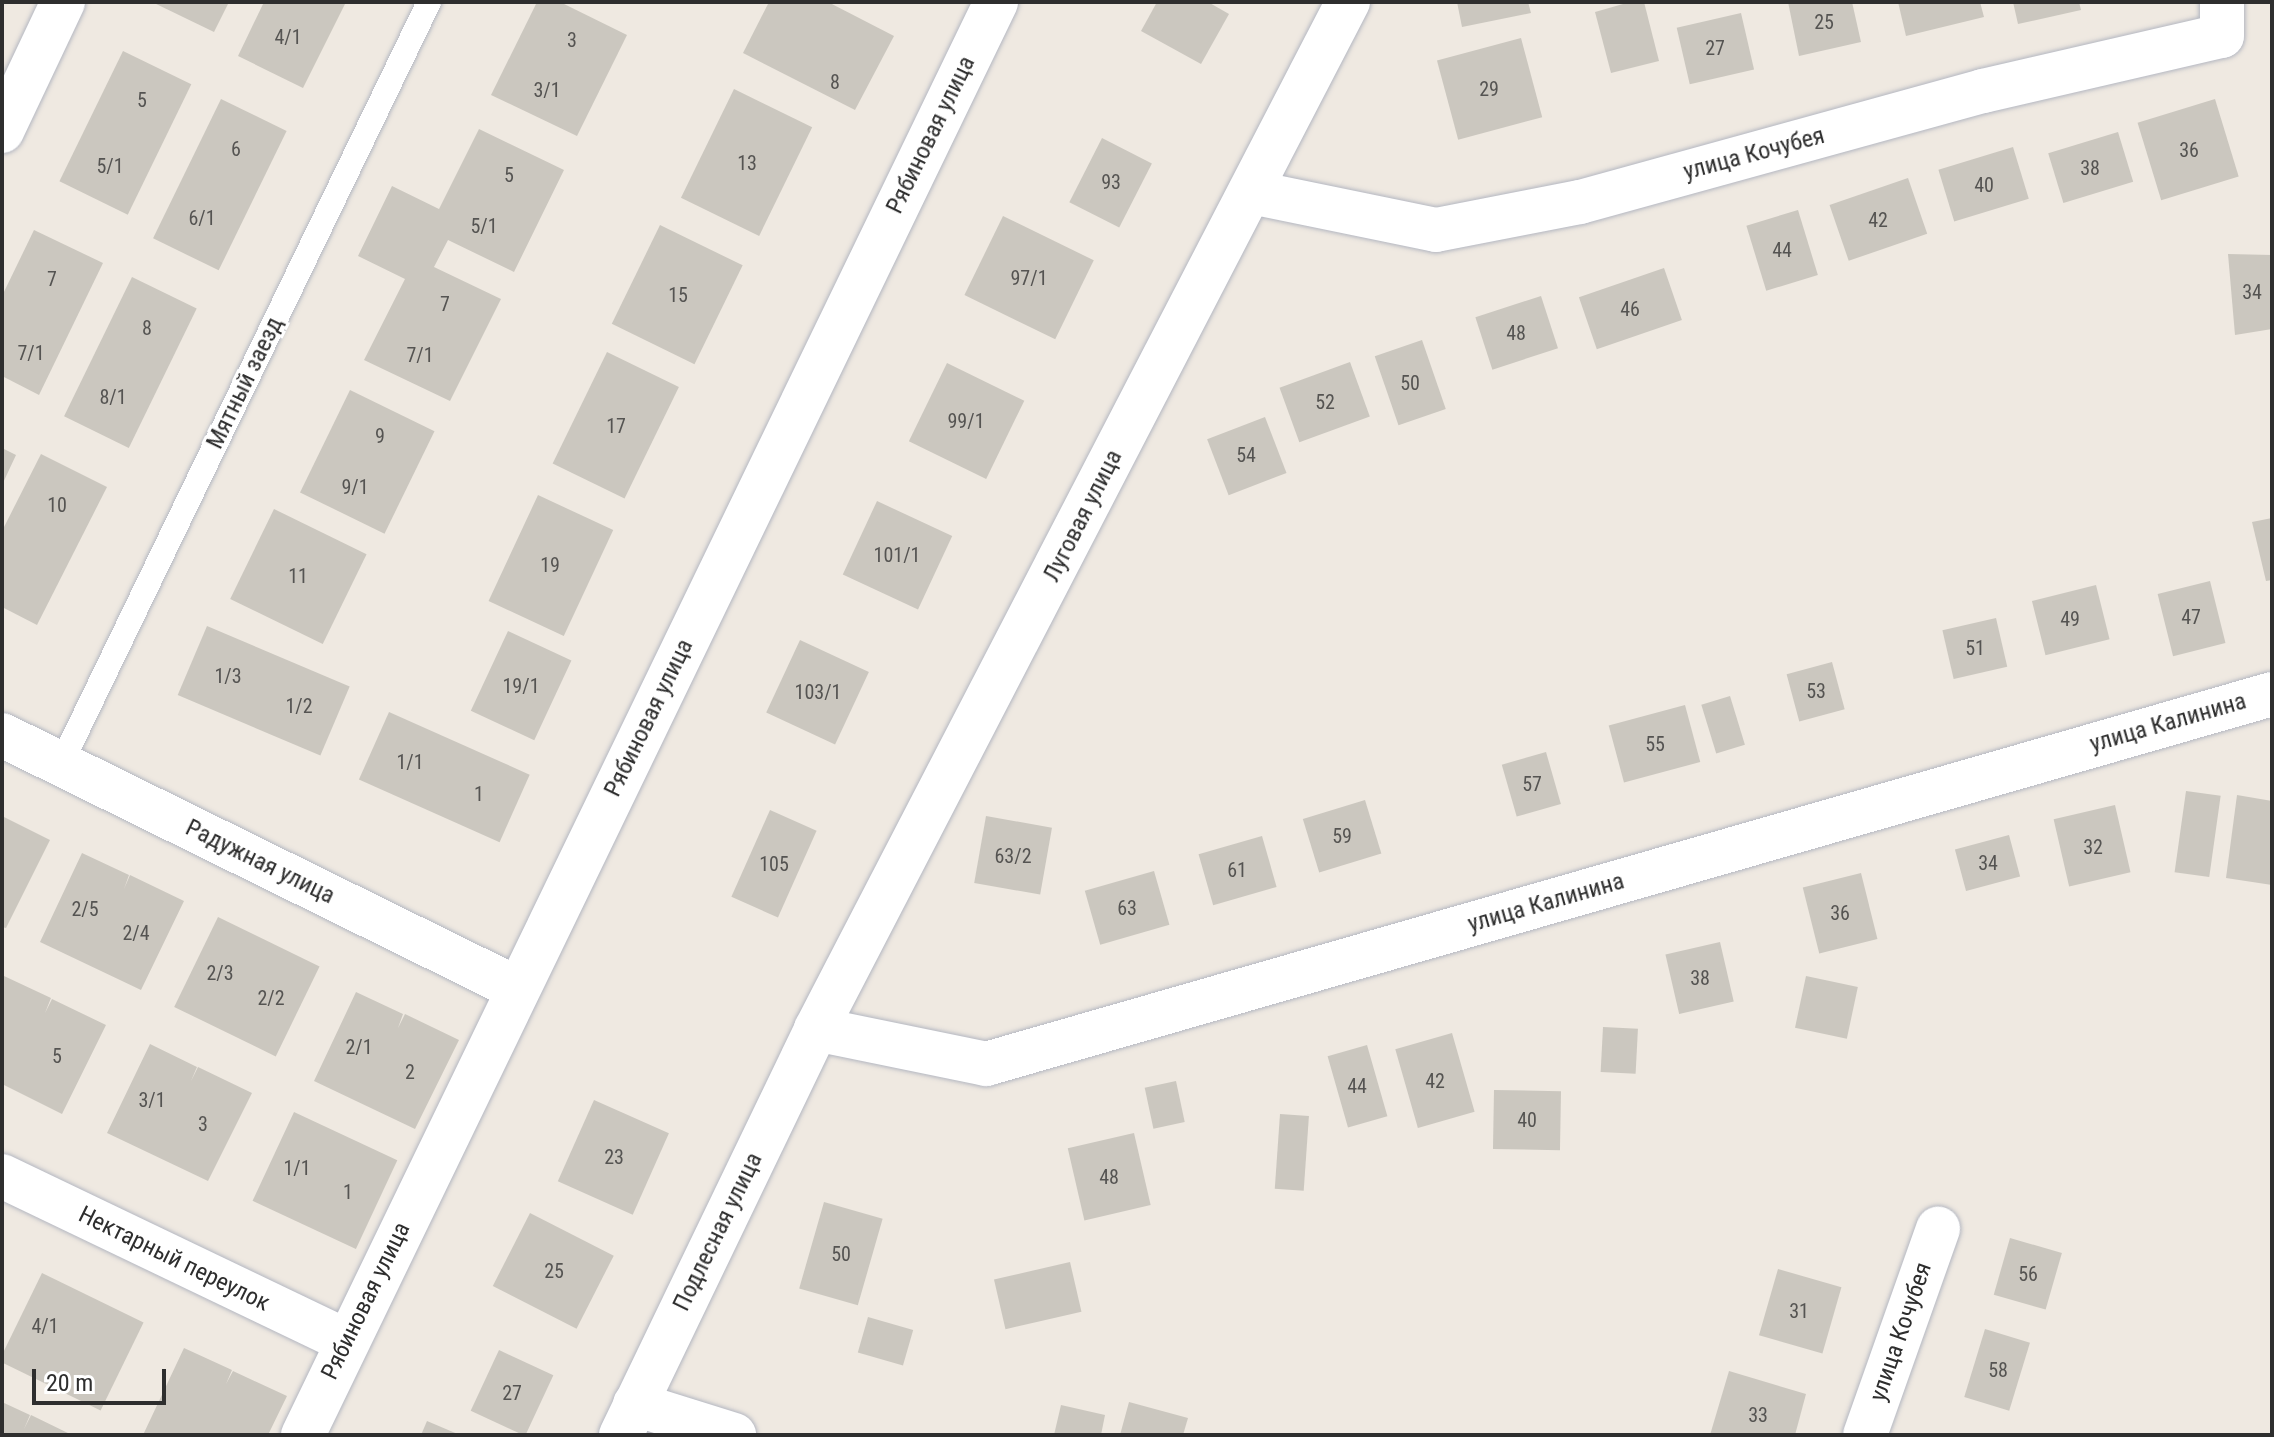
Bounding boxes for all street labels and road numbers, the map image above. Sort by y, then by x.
street label: Рябиновая улица [880,52,982,218]
street label: улица Кочубея [1680,121,1828,187]
street label: Мятный заезд [201,312,289,454]
street label: Луговая улица [1037,445,1129,587]
street label: Рябиновая улица [598,635,700,801]
street label: улица Калинина [2087,687,2249,759]
street label: Радужная улица [181,813,339,911]
street label: улица Калинина [1465,867,1627,939]
street label: Подлесная улица [667,1148,769,1316]
street label: Нектарный переулок [74,1200,274,1318]
street label: Рябиновая улица [315,1218,417,1384]
street label: улица Кочубея [1864,1259,1938,1405]

